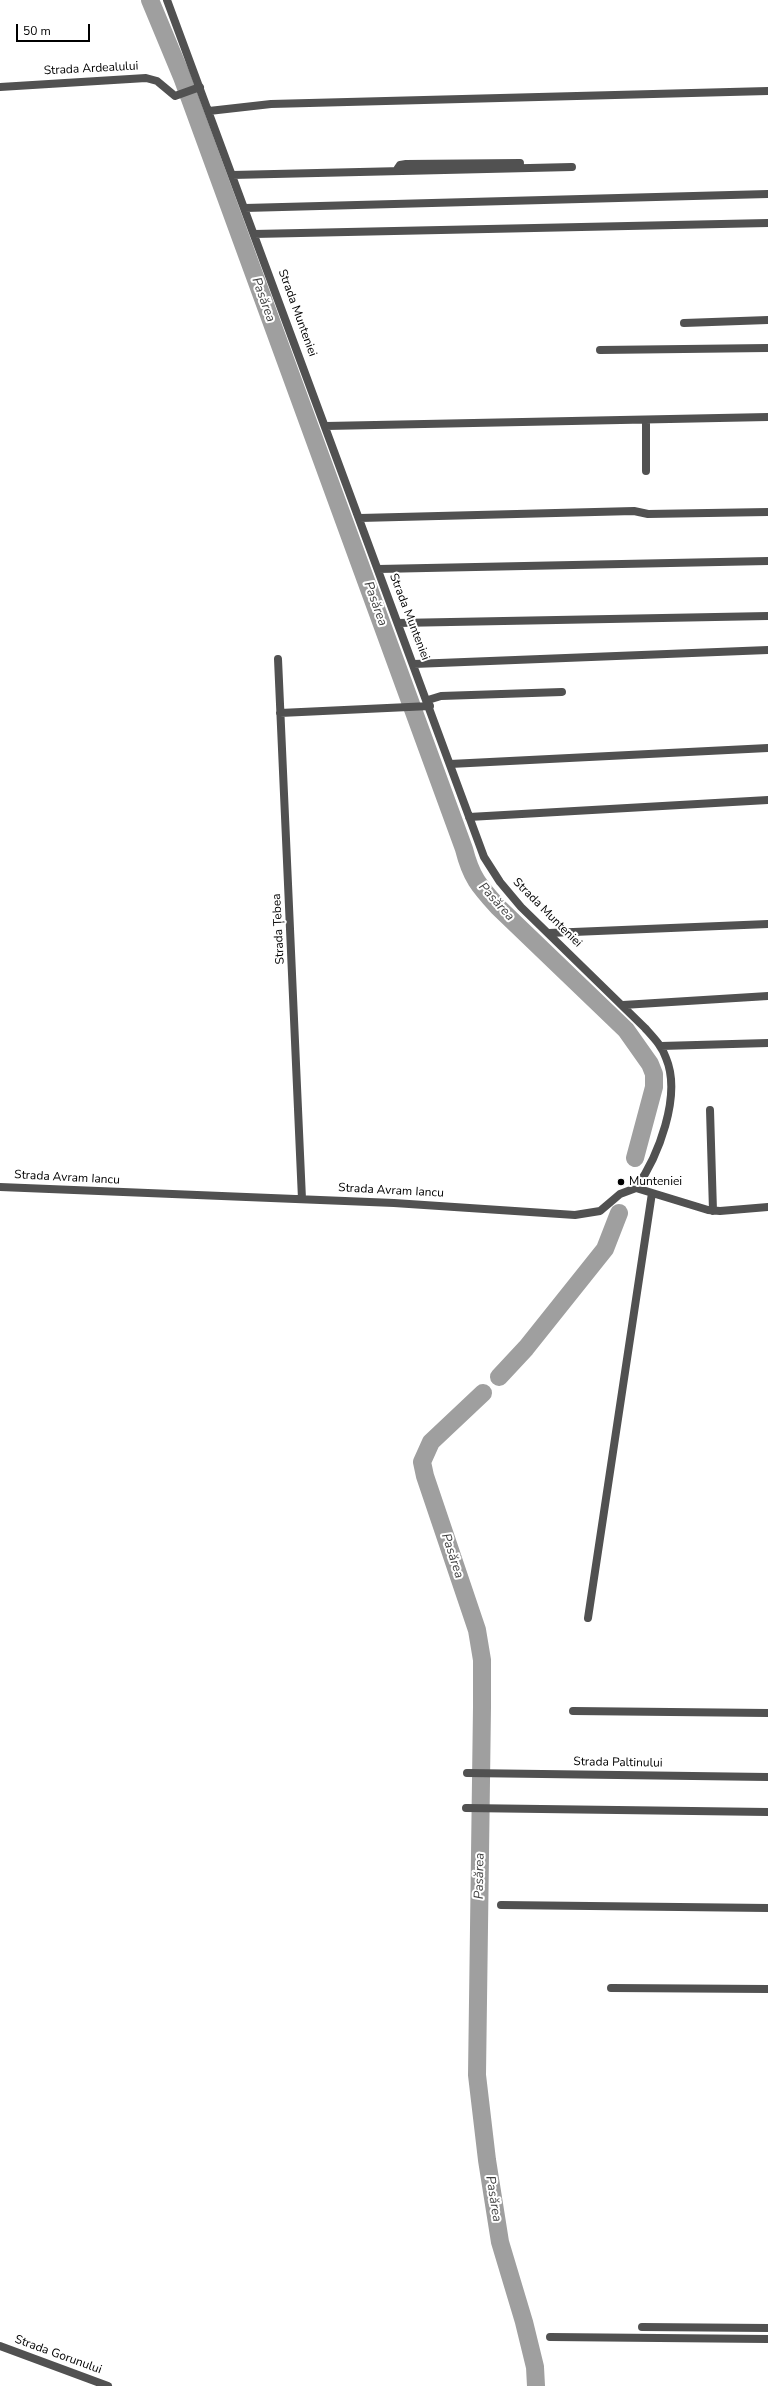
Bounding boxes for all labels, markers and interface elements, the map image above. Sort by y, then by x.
scale bar [18,16,92,42]
text: 50 m [23,23,51,39]
street label: Strada Ardealului [43,59,139,79]
street label: Strada Munteniei [275,267,319,359]
water label: Pasărea [248,276,278,324]
street label: Strada Munteniei [386,572,432,662]
water label: Pasărea [360,580,390,628]
street label: Strada Munteniei [509,875,585,951]
water label: Pasărea [475,880,517,924]
street label: Strada Țebea [270,893,288,965]
street label: Strada Avram Iancu [14,1168,120,1188]
place label: Munteniei [629,1175,682,1189]
marker: Munteniei [616,1177,626,1187]
street label: Strada Avram Iancu [338,1181,444,1201]
water label: Pasărea [437,1532,467,1580]
street label: Strada Paltinului [573,1755,663,1771]
water label: Pasărea [472,1853,488,1899]
water label: Pasărea [482,2175,504,2223]
street label: Strada Gorunului [12,2333,104,2377]

